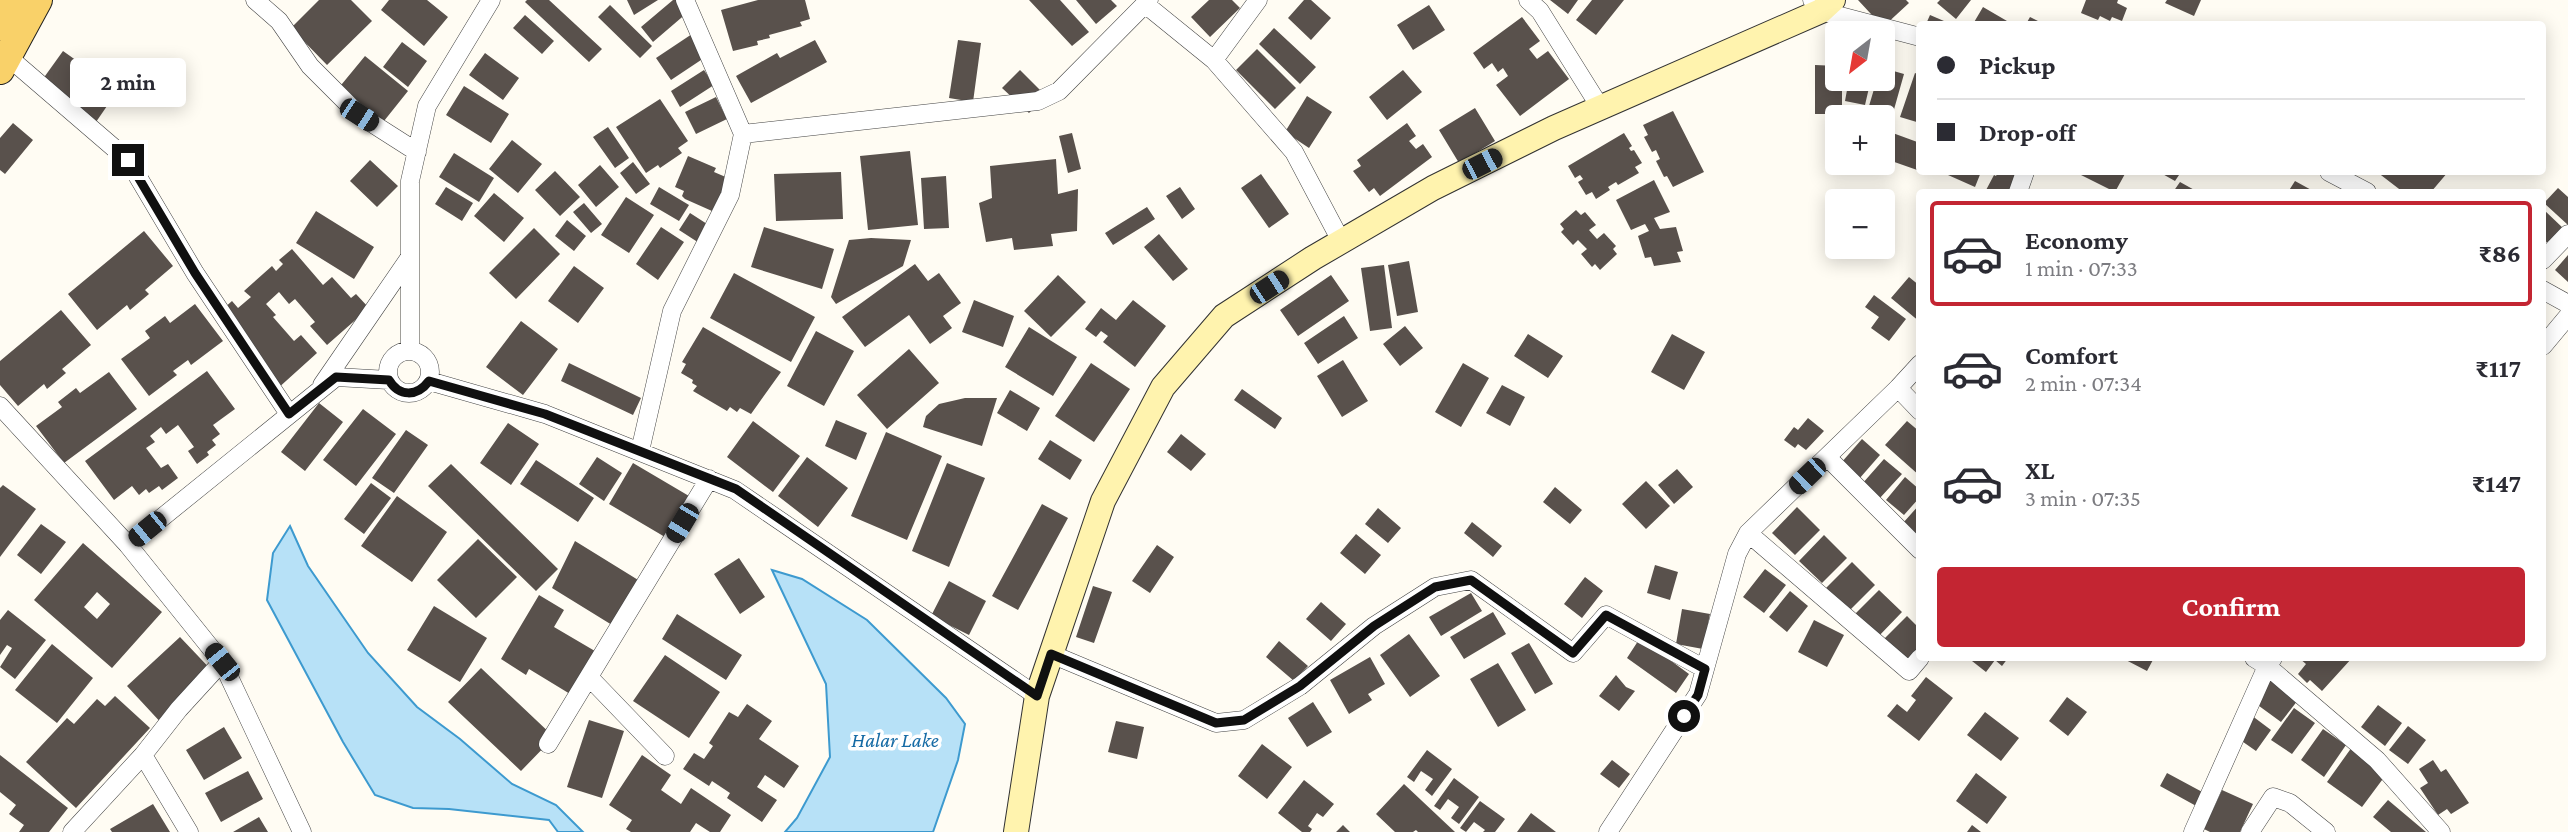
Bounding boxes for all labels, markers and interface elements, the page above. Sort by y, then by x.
north arrow [1825,21,1895,91]
map controls [1825,21,1895,259]
text: Pickup [1979,51,2056,80]
callout: 2 min [70,58,186,108]
text: 2 min [100,69,156,95]
car [336,95,383,135]
button: + [1825,105,1895,175]
text: Drop-off [1979,118,2076,147]
route end [112,144,144,176]
car [1459,145,1506,183]
button: − [1825,189,1895,259]
icon: car [1941,222,2004,285]
text: Economy [2025,226,2128,255]
text: ₹86 [2478,239,2521,268]
text: 1 min · 07:33 [2025,255,2138,281]
car [1246,267,1293,307]
icon: car [1941,337,2004,400]
text: Comfort [2025,341,2118,370]
text: ₹117 [2475,354,2521,383]
text: 2 min · 07:34 [2025,370,2142,396]
icon: car [1941,452,2004,515]
car [1785,454,1830,498]
text: XL [2025,456,2054,485]
text: ₹147 [2472,469,2521,498]
text: 3 min · 07:35 [2025,485,2141,511]
car [663,500,702,546]
car [125,508,170,550]
button: Confirm [1937,567,2525,647]
car [201,639,244,685]
route start [1668,700,1700,732]
water label: Halar Lake [851,728,939,752]

